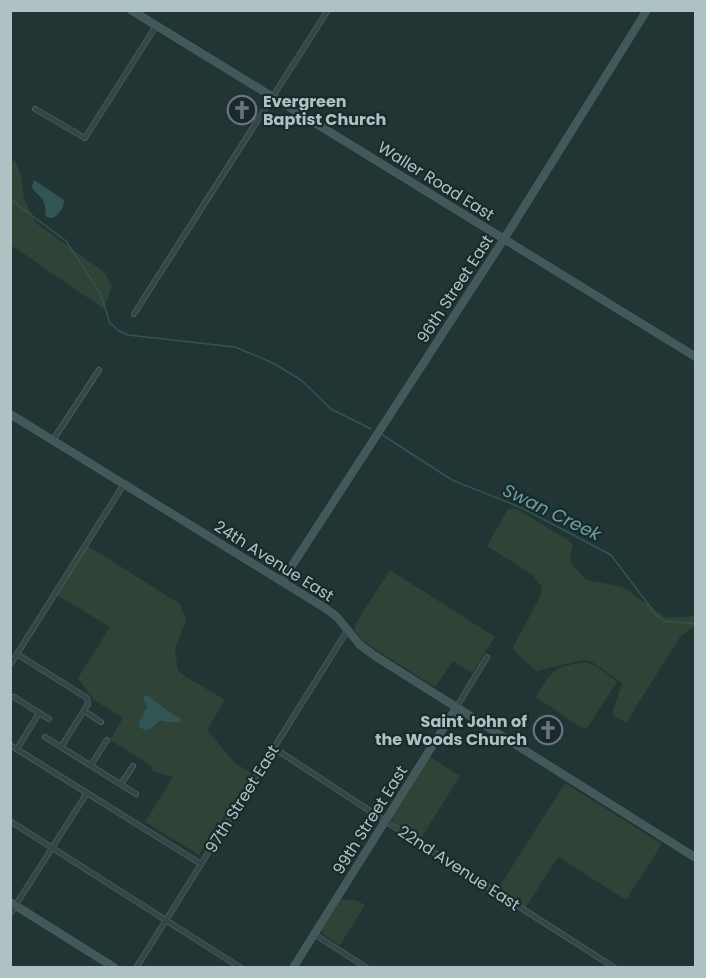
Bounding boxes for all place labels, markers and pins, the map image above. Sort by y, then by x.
place label: Evergreen Baptist Church [263,90,386,131]
church icon: Evergreen Baptist Church [226,94,258,126]
place label: Saint John of the Woods Church [375,710,527,751]
church icon: Saint John of the Woods Church [532,714,564,746]

